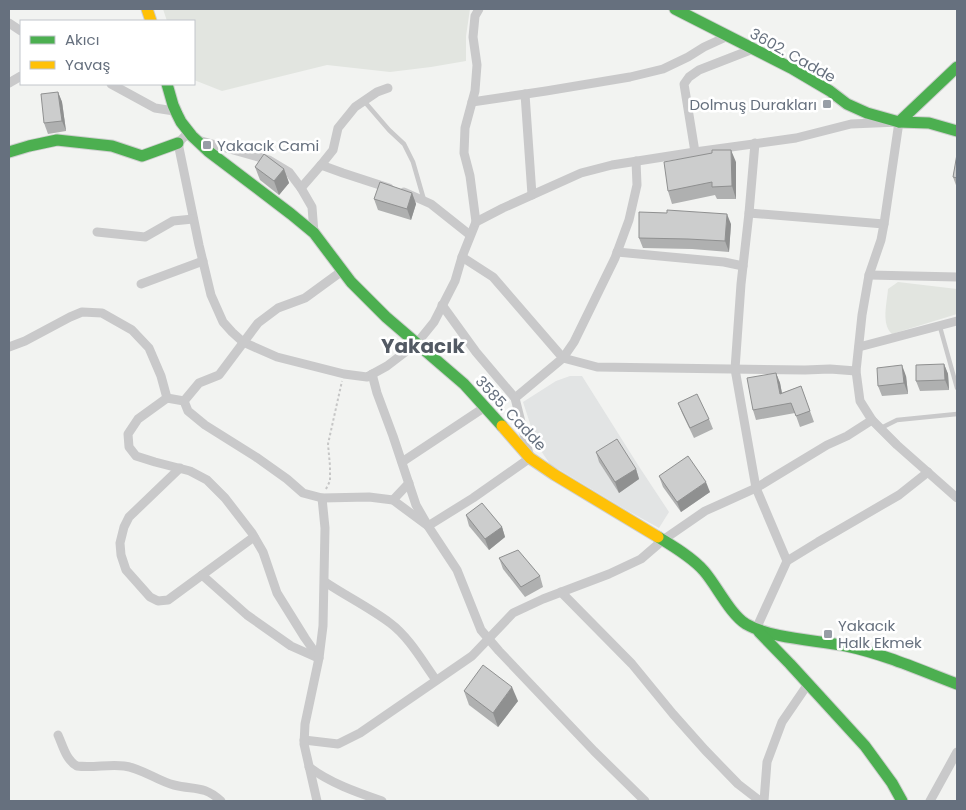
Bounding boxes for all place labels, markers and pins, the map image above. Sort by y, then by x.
place label: Dolmuş Durakları [689,94,817,115]
marker: Dolmuş Durakları [821,98,833,110]
place label: Yakacık Cami [217,135,319,156]
marker: Yakacık Cami [201,139,213,151]
place label: Yakacık Halk Ekmek [838,615,922,653]
marker: Yakacık Halk Ekmek [822,628,834,640]

